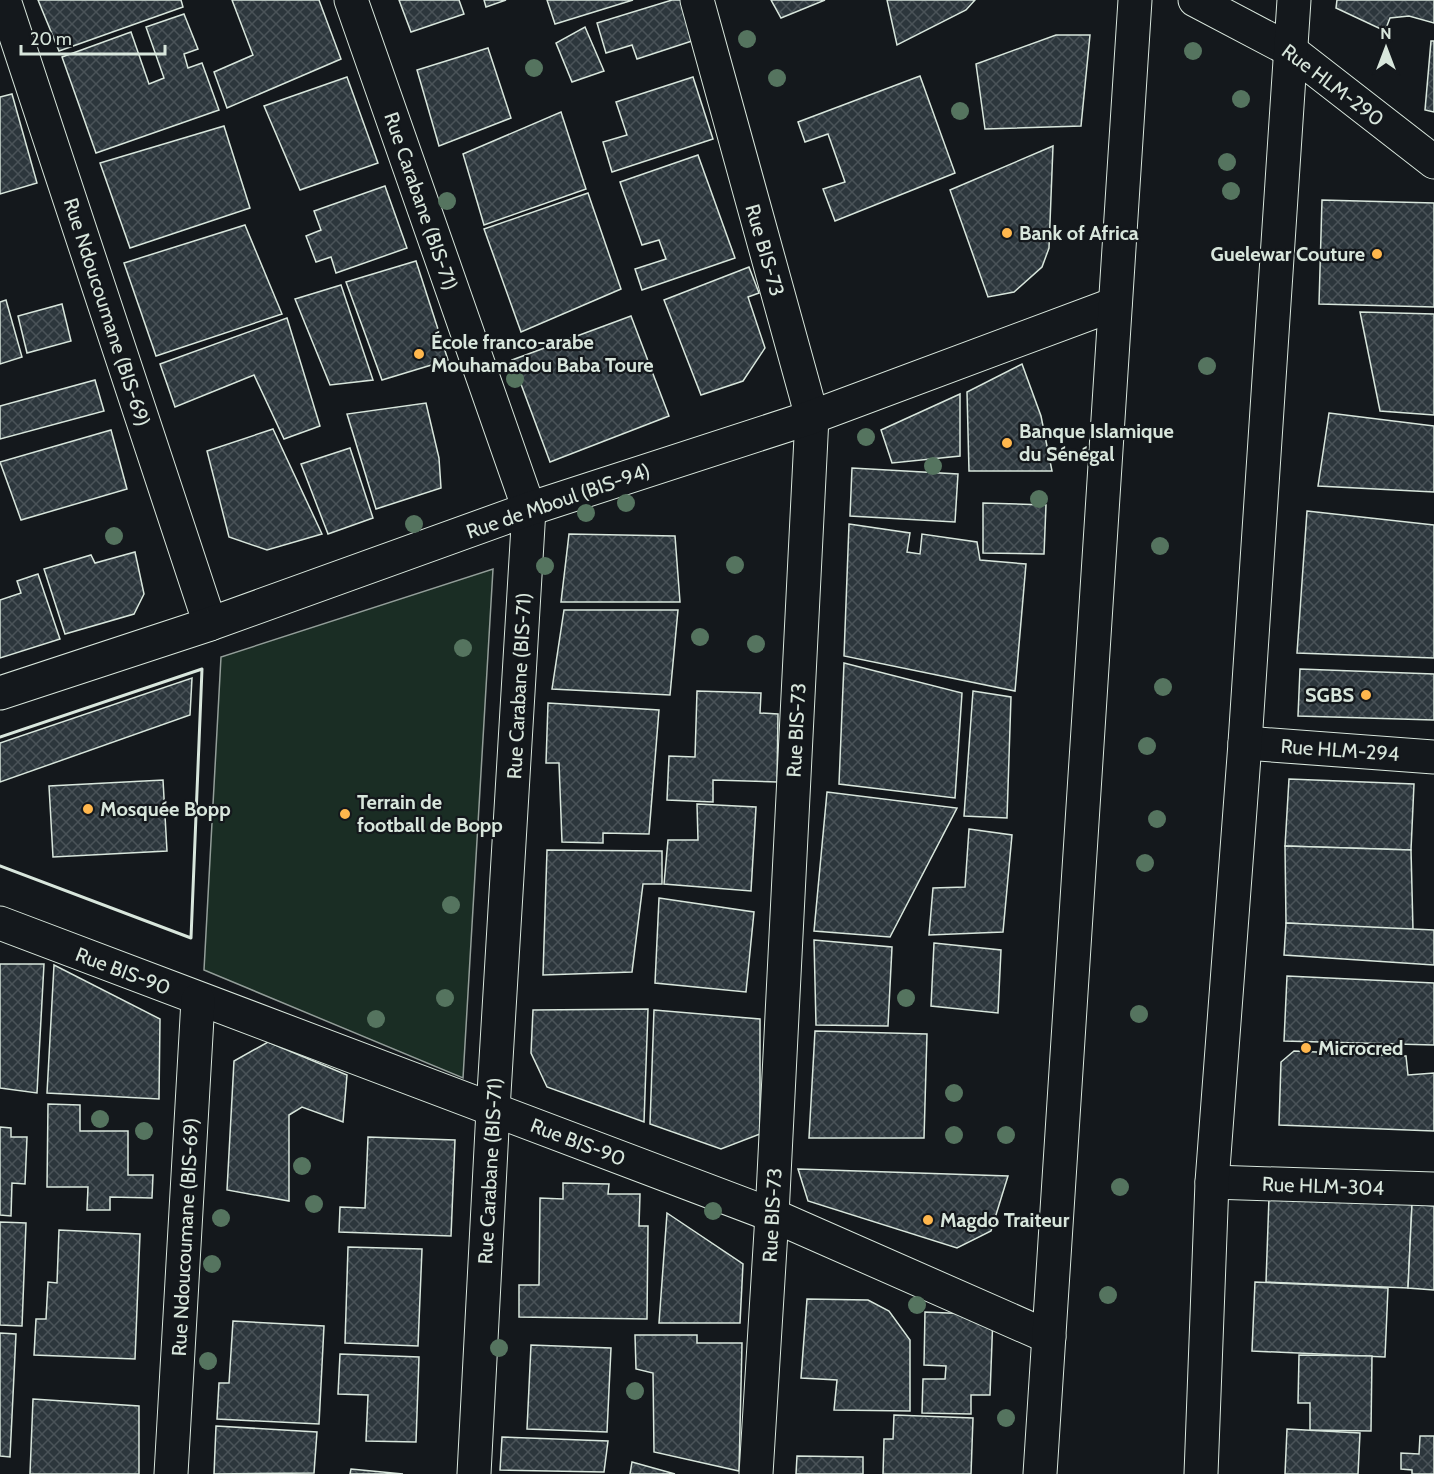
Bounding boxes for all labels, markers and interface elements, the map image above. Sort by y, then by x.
scale bar [21,18,165,56]
north arrow [1356,18,1416,78]
text: N [1380,24,1392,43]
text: 20 m [30,28,72,50]
street label: Rue HLM-290 [1277,39,1389,131]
street label: Rue Carabane (BIS-71) [379,109,463,293]
street label: Rue Ndoucoumane (BIS-69) [59,195,155,429]
street label: Rue BIS-73 [740,201,790,299]
place label: Bank of Africa [1019,221,1139,245]
marker: Bank of Africa [1000,226,1014,240]
place label: Guelewar Couture [1211,242,1365,266]
marker: Guelewar Couture [1370,247,1384,261]
place label: École franco-arabe Mouhamadou Baba Toure [431,330,654,377]
marker: École franco-arabe Mouhamadou Baba Toure [412,347,426,361]
place label: Banque Islamique du Sénégal [1019,419,1174,466]
marker: Banque Islamique du Sénégal [1000,436,1014,450]
street label: Rue de Mboul (BIS-94) [463,458,653,544]
street label: Rue Carabane (BIS-71) [502,592,536,780]
street label: Rue BIS-73 [782,682,810,778]
place label: SGBS [1305,683,1354,707]
marker: SGBS [1359,688,1373,702]
street label: Rue HLM-294 [1280,734,1401,766]
place label: Terrain de football de Bopp [357,790,503,837]
place label: Mosquée Bopp [100,797,231,821]
marker: Mosquée Bopp [81,802,95,816]
marker: Terrain de football de Bopp [338,807,352,821]
street label: Rue BIS-90 [72,942,174,1000]
place label: Microcred [1318,1036,1403,1060]
marker: Microcred [1299,1041,1313,1055]
street label: Rue Carabane (BIS-71) [473,1077,507,1265]
street label: Rue BIS-90 [527,1113,629,1171]
street label: Rue Ndoucoumane (BIS-69) [167,1117,203,1357]
street label: Rue BIS-73 [758,1167,786,1263]
street label: Rue HLM-304 [1262,1172,1385,1200]
place label: Magdo Traiteur [940,1208,1070,1232]
marker: Magdo Traiteur [921,1213,935,1227]

